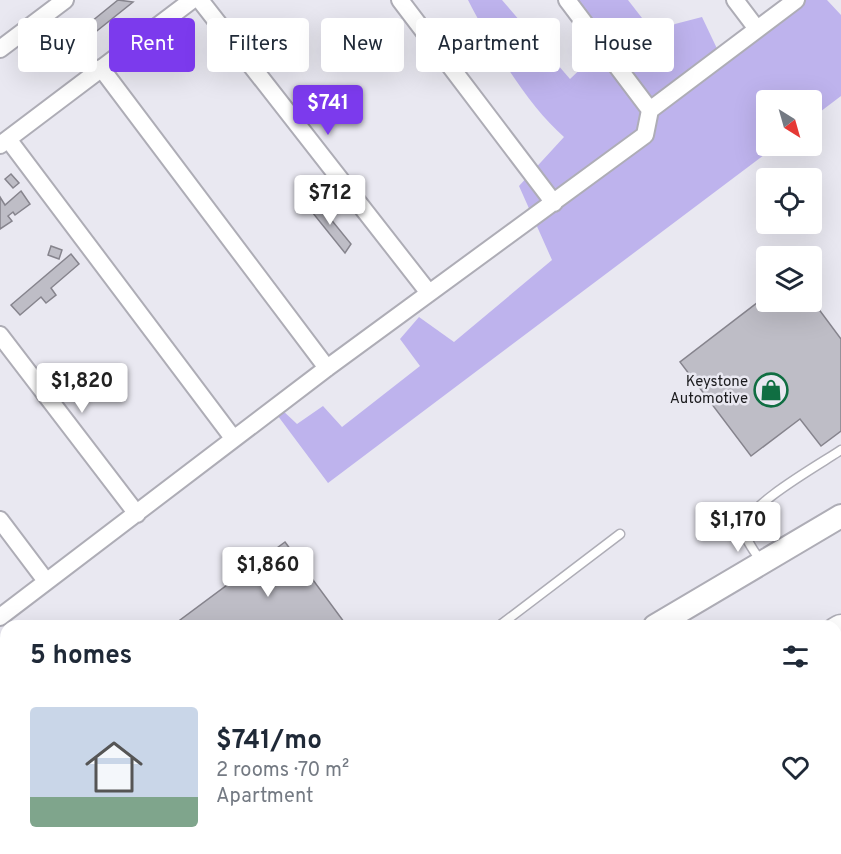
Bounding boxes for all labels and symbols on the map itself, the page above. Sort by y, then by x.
pin: $741 [292,85,364,136]
north arrow [756,90,822,156]
pin: $712 [294,175,366,226]
pin: $1,820 [33,363,131,414]
shop icon: Keystone Automotive [753,372,789,408]
place label: Keystone Automotive [670,373,748,409]
pin: $1,170 [689,502,787,553]
pin: $1,860 [219,547,317,598]

